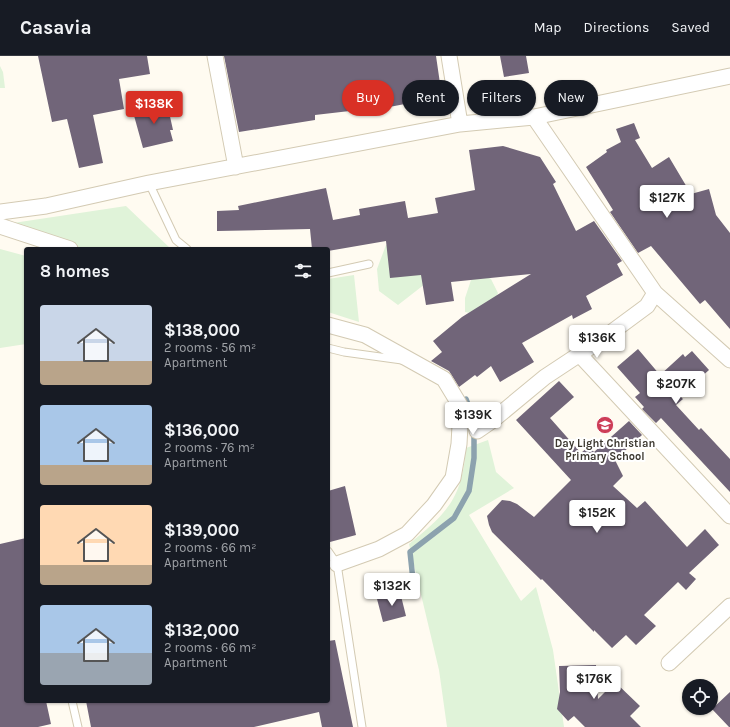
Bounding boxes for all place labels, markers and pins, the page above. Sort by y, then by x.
pin: $138K [126,91,182,125]
pin: $127K [639,185,695,219]
pin: $136K [569,325,625,359]
pin: $207K [648,371,704,405]
pin: $139K [445,402,501,436]
school or university icon: Day Light Christian Primary School [595,415,615,435]
place label: Day Light Christian Primary School [555,437,655,463]
pin: $152K [569,500,625,534]
pin: $132K [364,573,420,607]
pin: $176K [566,666,622,700]

